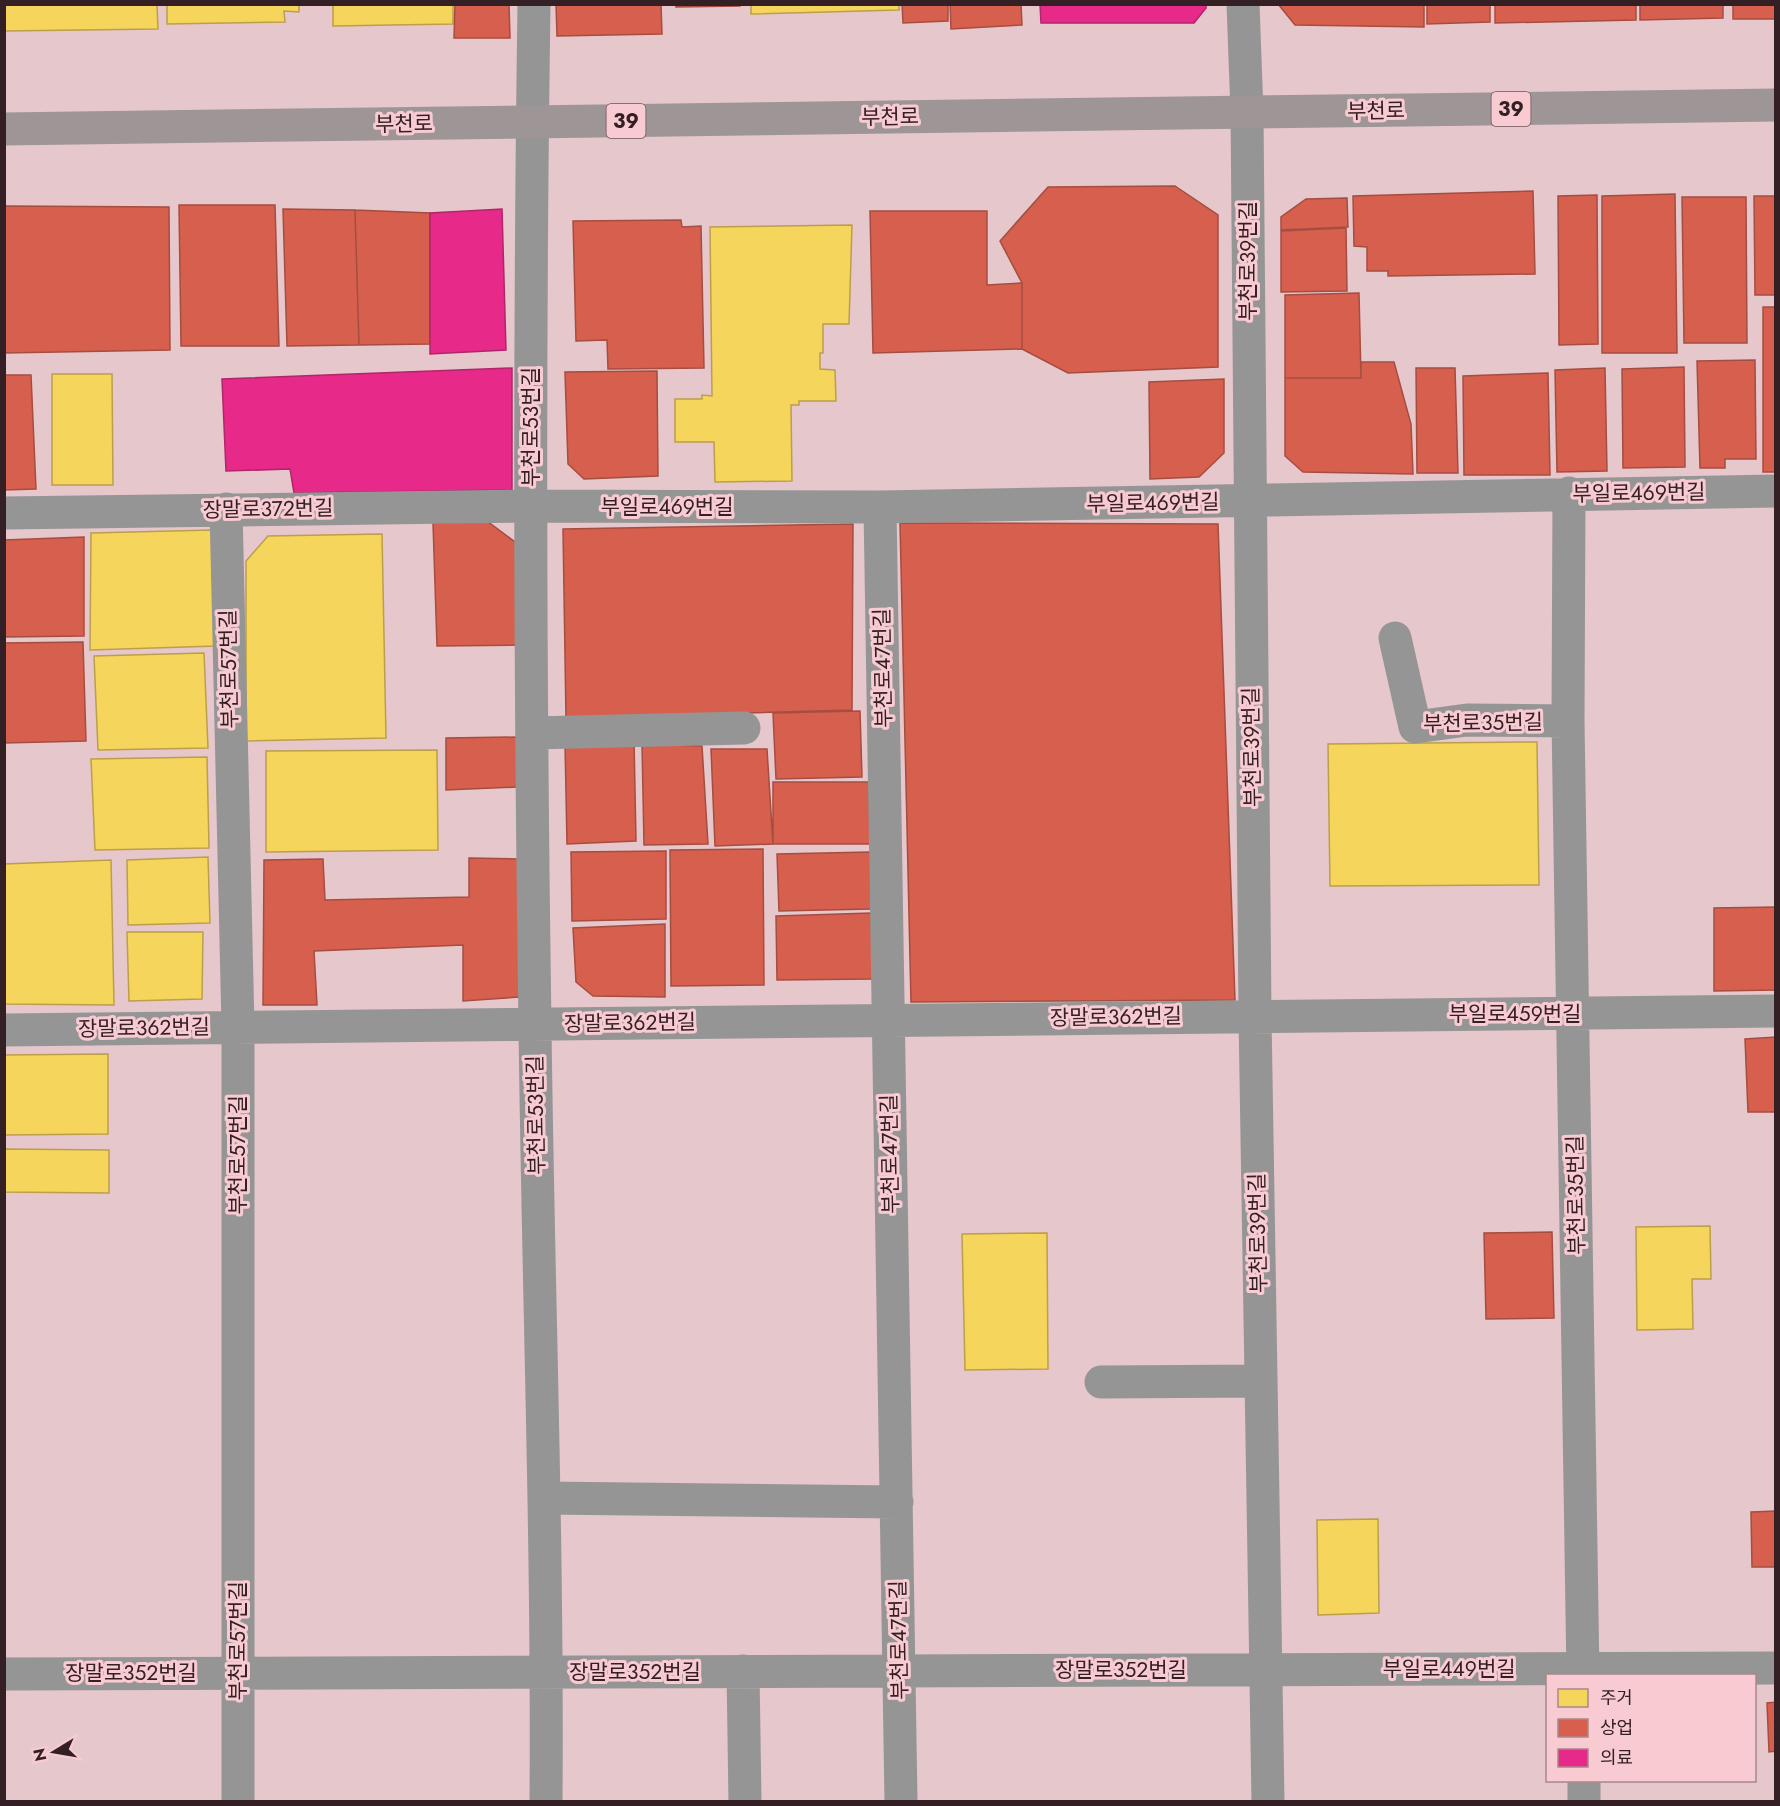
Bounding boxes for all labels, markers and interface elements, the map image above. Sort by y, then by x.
road number: 39 [1492,92,1530,126]
street label: 부천로 [1347,95,1405,127]
street label: 부천로 [861,101,919,133]
road number: 39 [606,104,646,138]
street label: 부천로 [375,108,433,140]
street label: 부천로39번길 [1233,201,1263,321]
street label: 부천로53번길 [516,367,546,487]
street label: 부일로469번길 [1572,477,1706,509]
street label: 부일로469번길 [1086,487,1220,519]
street label: 부일로469번길 [600,492,734,522]
street label: 장말로372번길 [202,493,334,525]
street label: 부천로47번길 [867,608,899,728]
street label: 부천로57번길 [213,609,245,729]
street label: 부천로39번길 [1236,687,1268,807]
street label: 부천로35번길 [1423,707,1543,739]
street label: 부일로459번길 [1449,999,1581,1029]
street label: 장말로362번길 [1050,1001,1182,1033]
street label: 장말로362번길 [564,1007,696,1039]
street label: 장말로362번길 [78,1012,210,1044]
street label: 부천로53번길 [520,1055,552,1175]
street label: 부천로47번길 [874,1094,906,1214]
street label: 부천로57번길 [223,1095,253,1215]
street label: 부천로35번길 [1560,1135,1592,1255]
street label: 부천로39번길 [1242,1173,1274,1293]
street label: 부천로47번길 [883,1580,915,1700]
street label: 부천로57번길 [223,1581,253,1701]
street label: 부일로449번길 [1382,1654,1516,1684]
street label: 장말로352번길 [1055,1655,1187,1685]
street label: 장말로352번길 [569,1657,701,1687]
street label: 장말로352번길 [65,1658,197,1688]
legend [1546,1674,1756,1782]
text: 주거 [1600,1685,1633,1711]
text: 상업 [1600,1715,1633,1741]
north arrow [24,1722,84,1782]
text: 의료 [1600,1745,1633,1771]
text: N [27,1746,52,1763]

